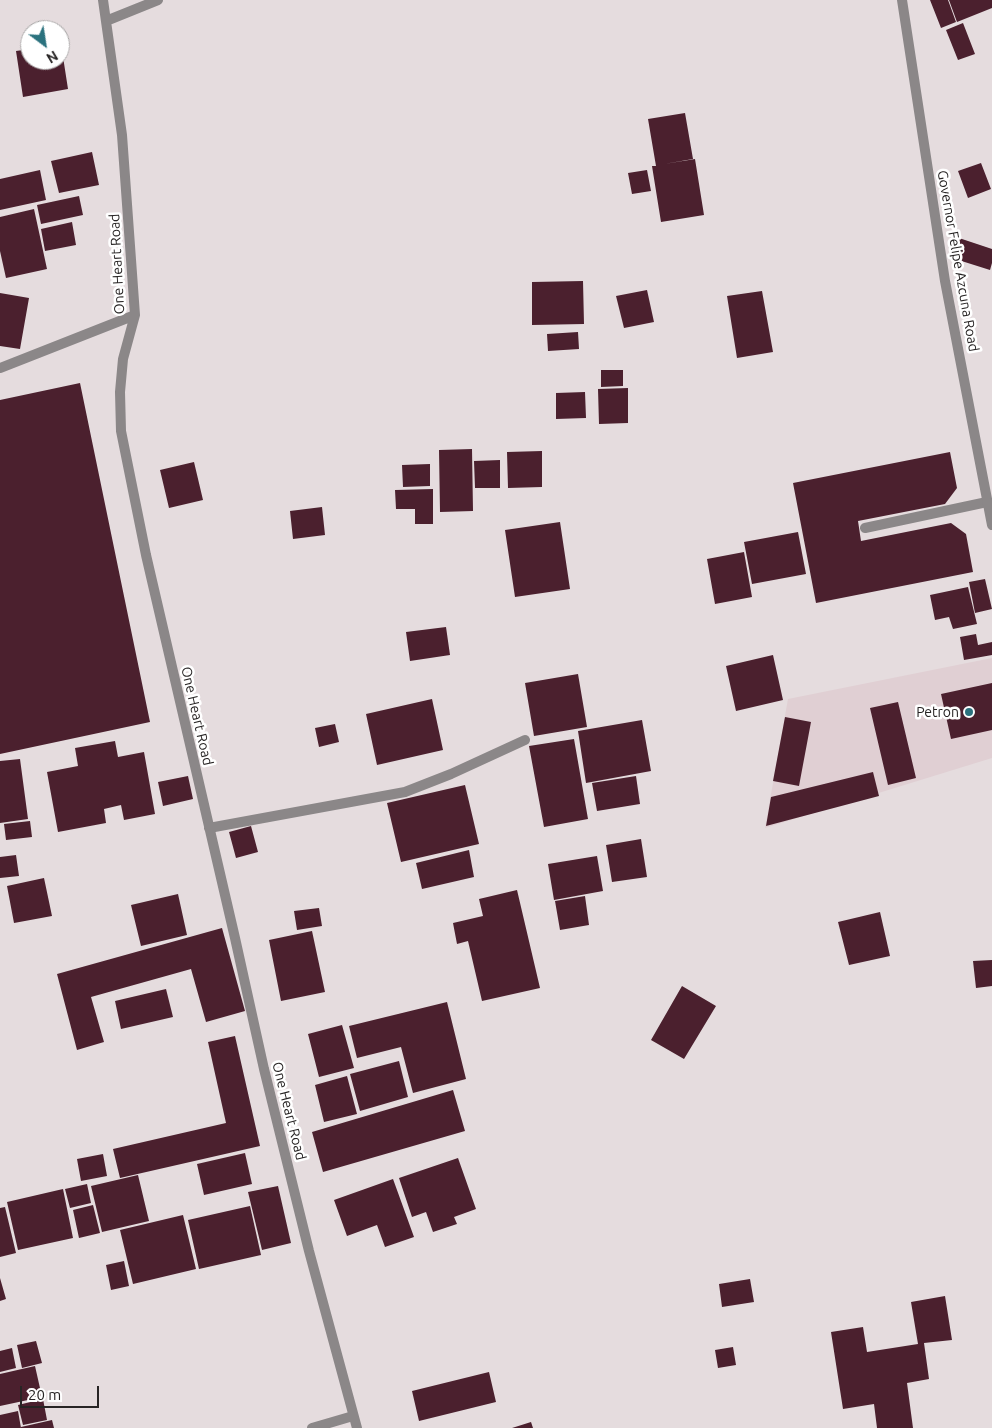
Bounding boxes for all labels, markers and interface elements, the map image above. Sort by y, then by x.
north arrow [20,20,70,70]
text: N [44,47,61,67]
street label: Governor Felipe Azcuna Road [934,169,982,353]
street label: One Heart Road [106,213,128,315]
street label: One Heart Road [177,665,217,767]
place label: Petron [916,704,959,720]
marker: Petron [963,706,975,718]
street label: One Heart Road [269,1060,309,1162]
scale bar [22,1376,101,1408]
text: 20 m [28,1386,61,1403]

